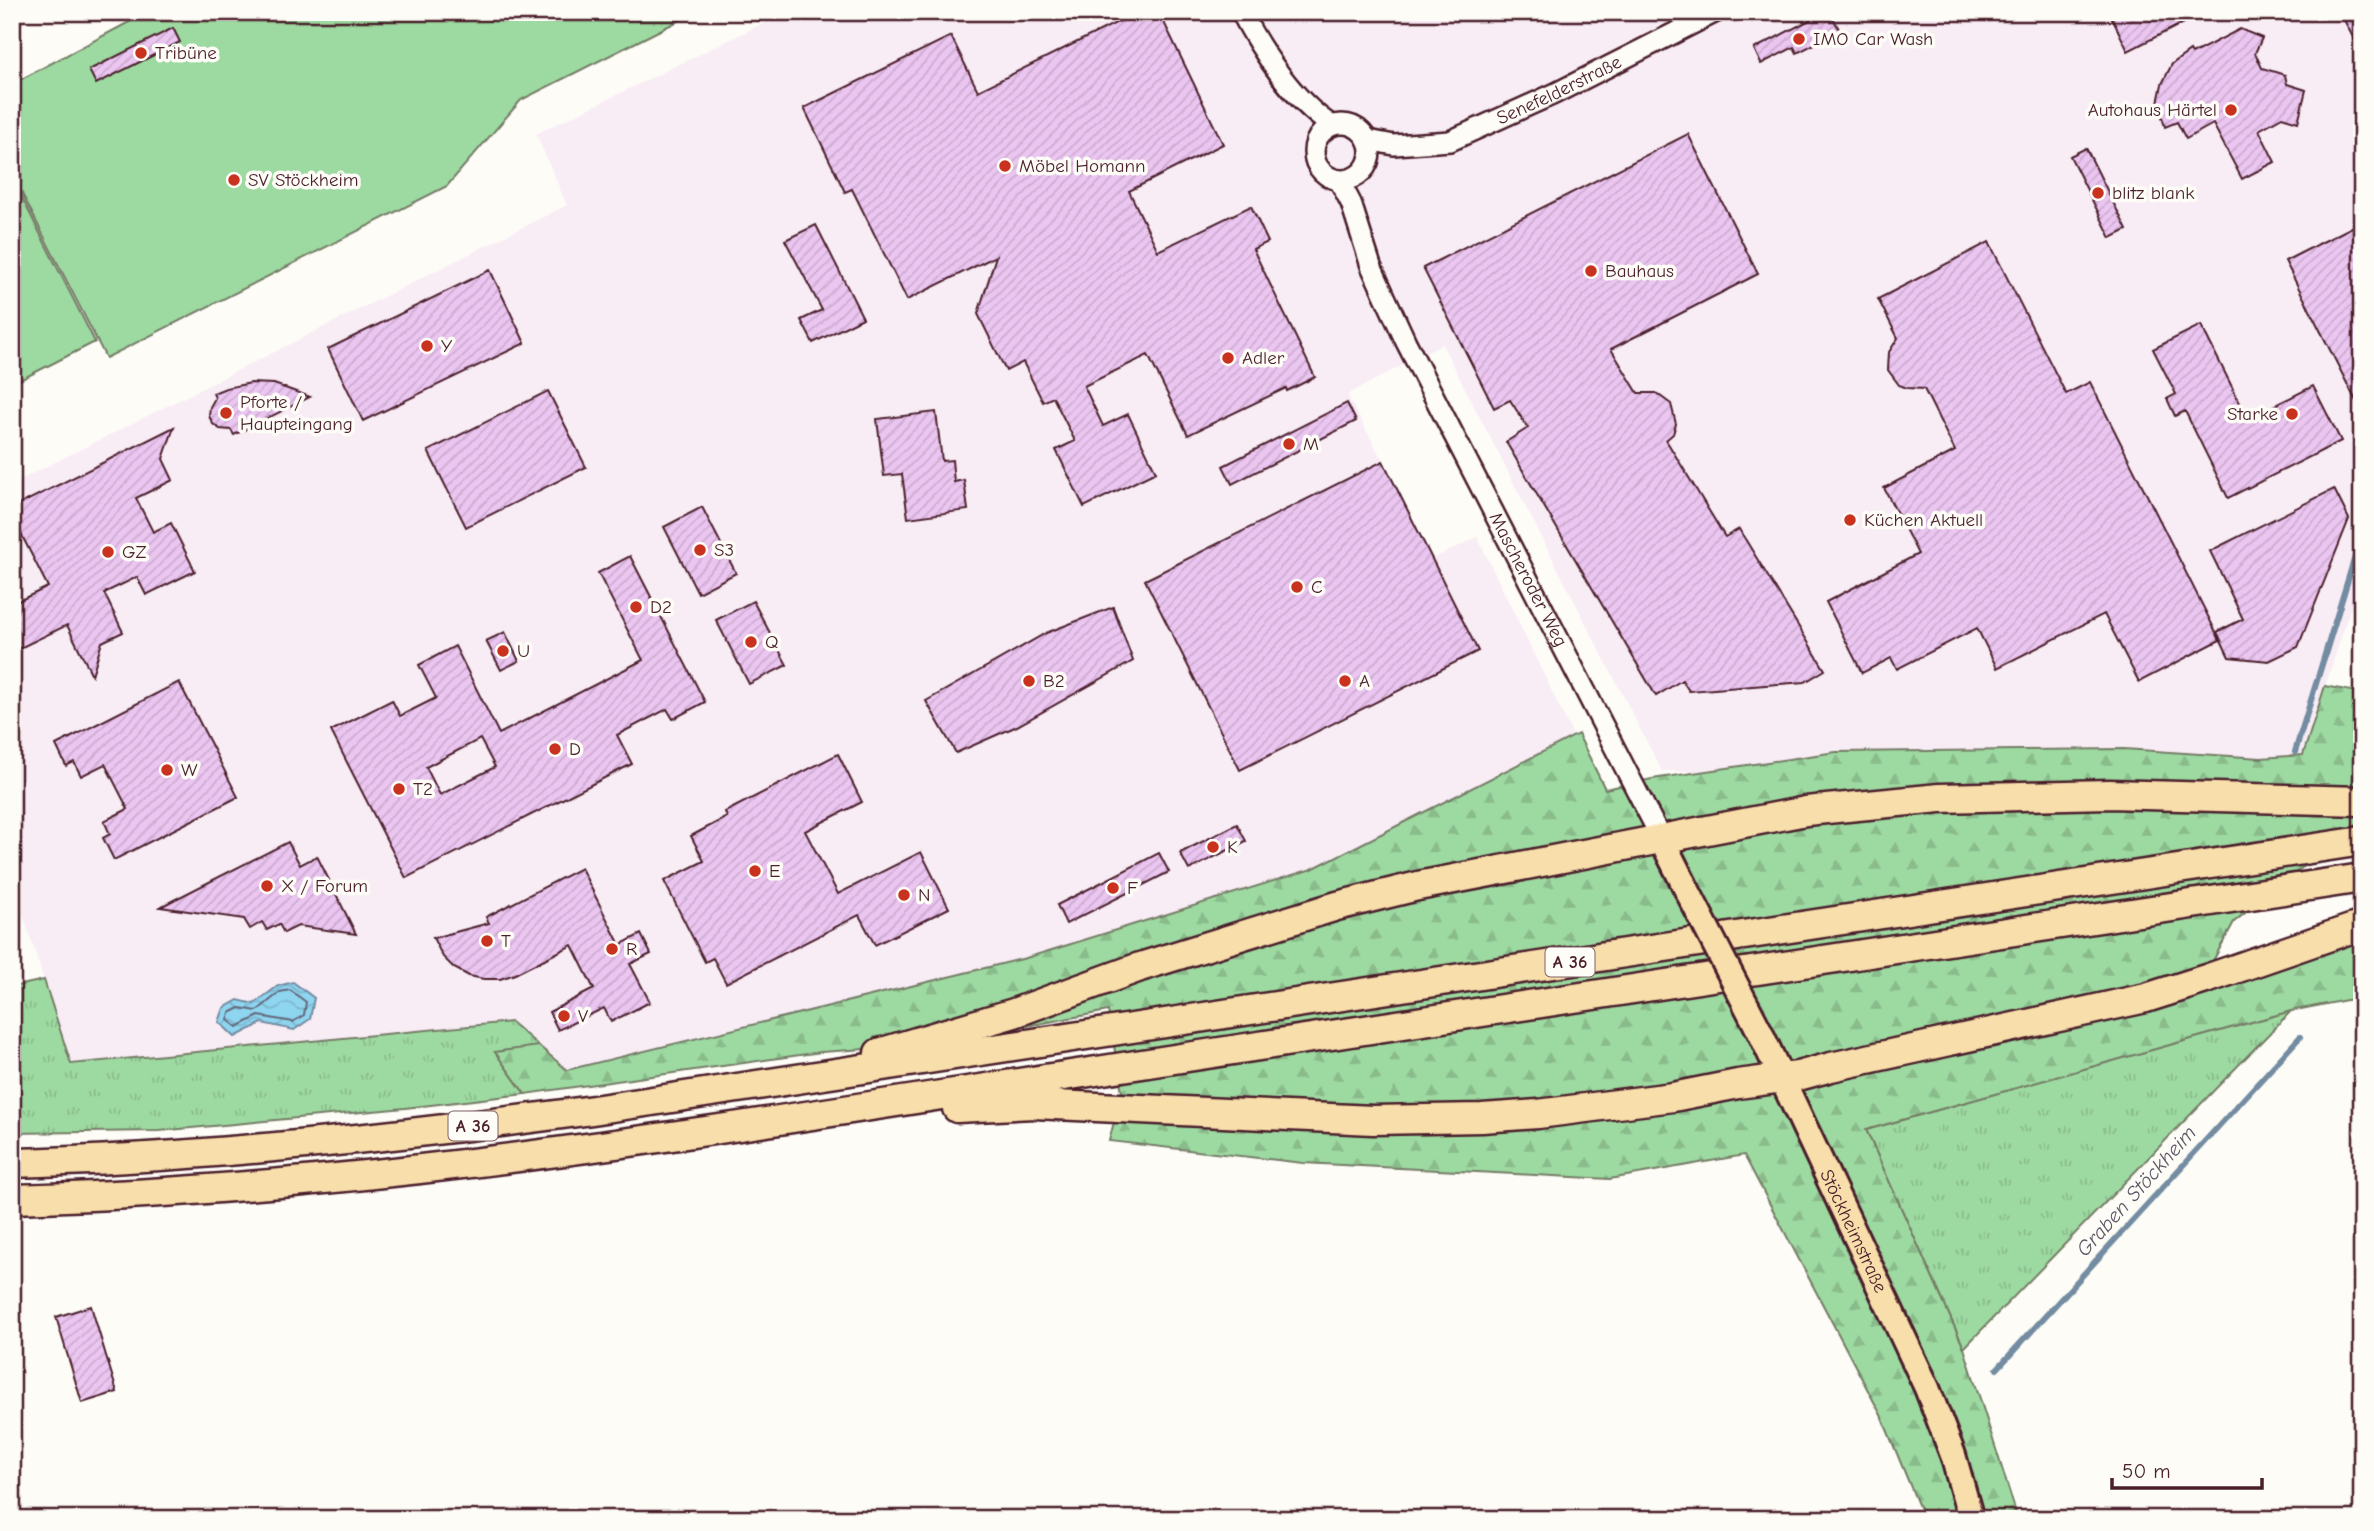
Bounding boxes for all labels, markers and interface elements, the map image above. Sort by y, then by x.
place label: IMO Car Wash [1813,28,1933,50]
marker: IMO Car Wash [1791,31,1807,47]
place label: Tribüne [155,42,217,64]
marker: Tribüne [133,45,149,61]
street label: Senefelderstraße [1493,51,1625,129]
place label: Autohaus Härtel [2088,99,2217,121]
marker: Autohaus Härtel [2223,102,2239,118]
place label: Möbel Homann [1019,155,1145,177]
marker: Möbel Homann [997,158,1013,174]
place label: SV Stöckheim [248,169,359,191]
marker: SV Stöckheim [226,172,242,188]
place label: blitz blank [2112,182,2195,204]
marker: blitz blank [2090,185,2106,201]
place label: Bauhaus [1605,260,1674,282]
marker: Bauhaus [1583,263,1599,279]
place label: Y [441,335,453,357]
marker: Y [419,338,435,354]
place label: Adler [1242,347,1285,369]
marker: Adler [1220,350,1236,366]
place label: Pforte / Haupteingang [240,391,353,435]
place label: Starke [2227,403,2278,425]
marker: Pforte / Haupteingang [218,405,234,421]
marker: Starke [2284,406,2300,422]
place label: M [1303,433,1319,455]
marker: M [1281,436,1297,452]
street label: Mascheroder Weg [1485,509,1572,651]
place label: Küchen Aktuell [1864,509,1983,531]
marker: Küchen Aktuell [1842,512,1858,528]
place label: S3 [714,539,734,561]
place label: GZ [122,541,147,563]
marker: S3 [692,542,708,558]
marker: GZ [100,544,116,560]
place label: C [1311,576,1323,598]
marker: C [1289,579,1305,595]
place label: D2 [650,596,672,618]
marker: D2 [628,599,644,615]
place label: Q [765,631,778,653]
marker: Q [743,634,759,650]
place label: U [517,640,530,662]
marker: U [495,643,511,659]
place label: B2 [1043,670,1065,692]
place label: A [1359,670,1370,692]
marker: B2 [1021,673,1037,689]
marker: A [1337,673,1353,689]
place label: D [569,738,581,760]
marker: D [547,741,563,757]
place label: W [181,759,198,781]
marker: W [159,762,175,778]
place label: T2 [413,778,433,800]
marker: T2 [391,781,407,797]
place label: K [1227,836,1238,858]
marker: K [1205,839,1221,855]
place label: E [769,860,780,882]
marker: E [747,863,763,879]
place label: X / Forum [281,875,368,897]
place label: F [1127,877,1138,899]
marker: X / Forum [259,878,275,894]
marker: F [1105,880,1121,896]
place label: N [918,884,931,906]
marker: N [896,887,912,903]
place label: T [501,930,511,952]
marker: T [479,933,495,949]
place label: R [626,938,637,960]
marker: R [604,941,620,957]
road number: A 36 [1546,947,1594,976]
place label: V [578,1005,589,1027]
marker: V [556,1008,572,1024]
road number: A 36 [448,1112,498,1140]
water label: Graben Stöckheim [2071,1121,2201,1261]
street label: Stöckheimstraße [1815,1166,1892,1296]
scale bar [2112,1447,2262,1491]
text: 50 m [2122,1459,2171,1483]

